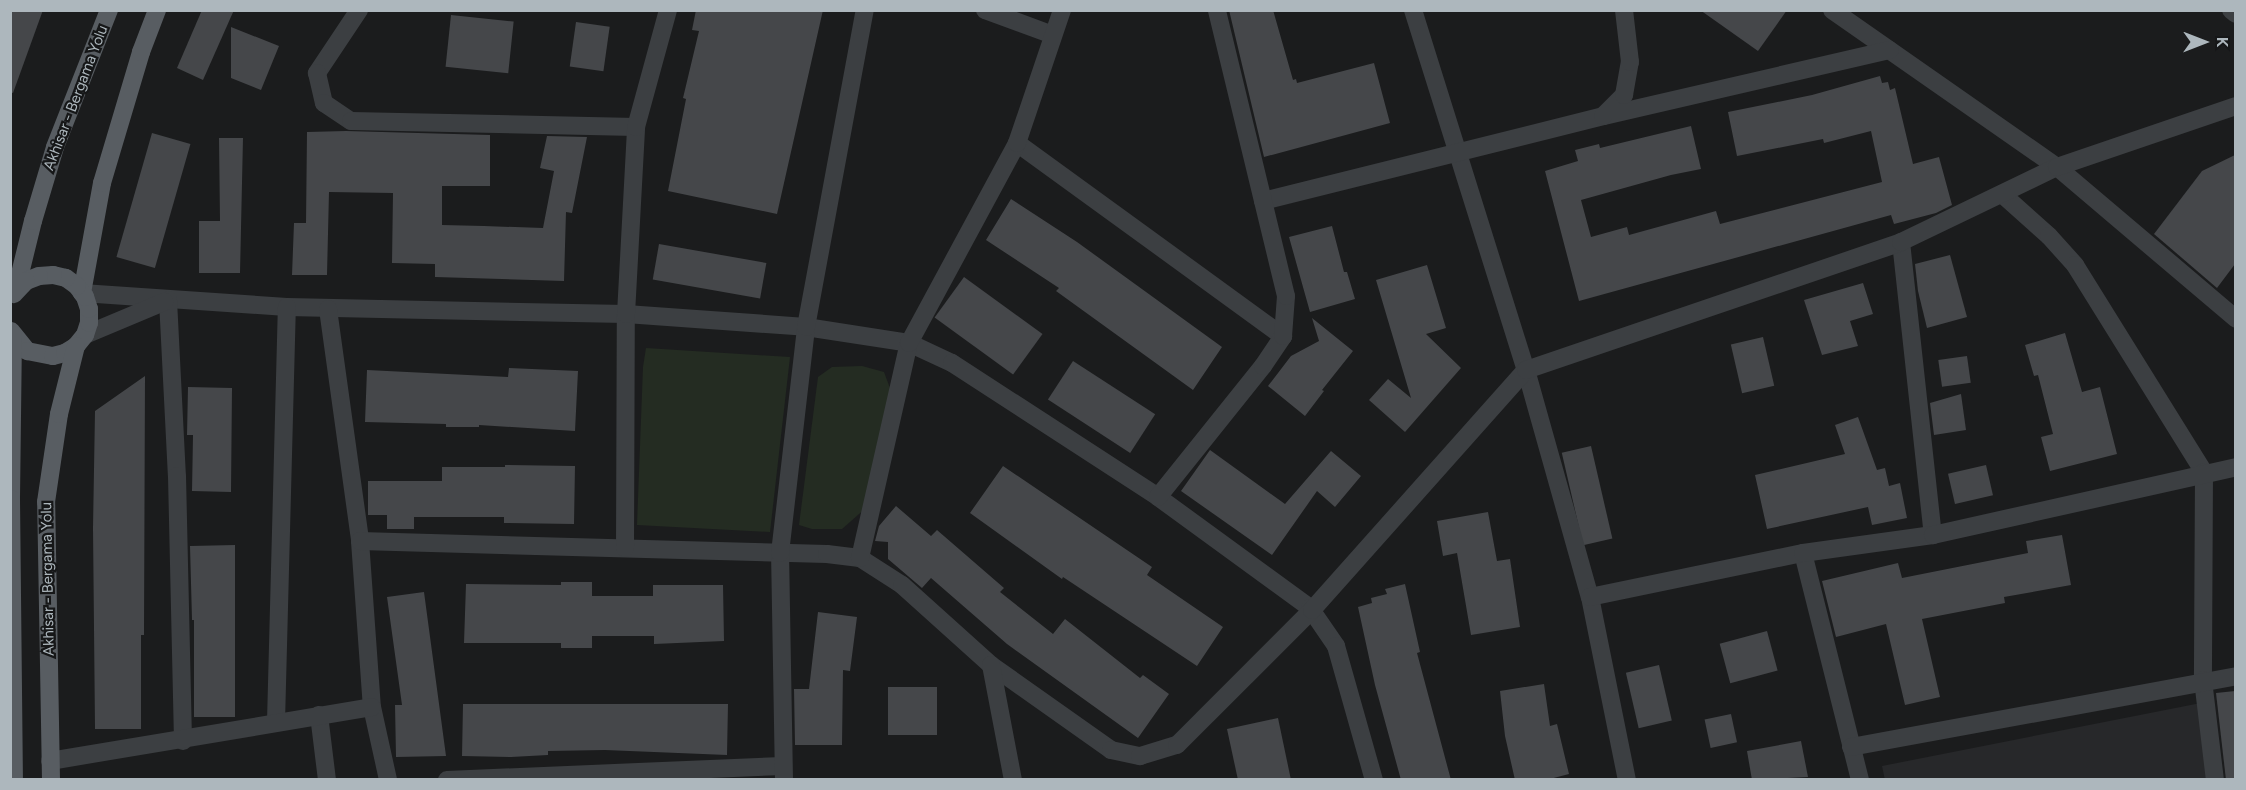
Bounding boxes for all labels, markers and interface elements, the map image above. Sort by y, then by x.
north arrow [2174,12,2234,72]
street label: Akhisar - Bergama Yolu [40,23,112,173]
text: K [2213,37,2232,47]
street label: Akhisar - Bergama Yolu [38,502,58,656]

